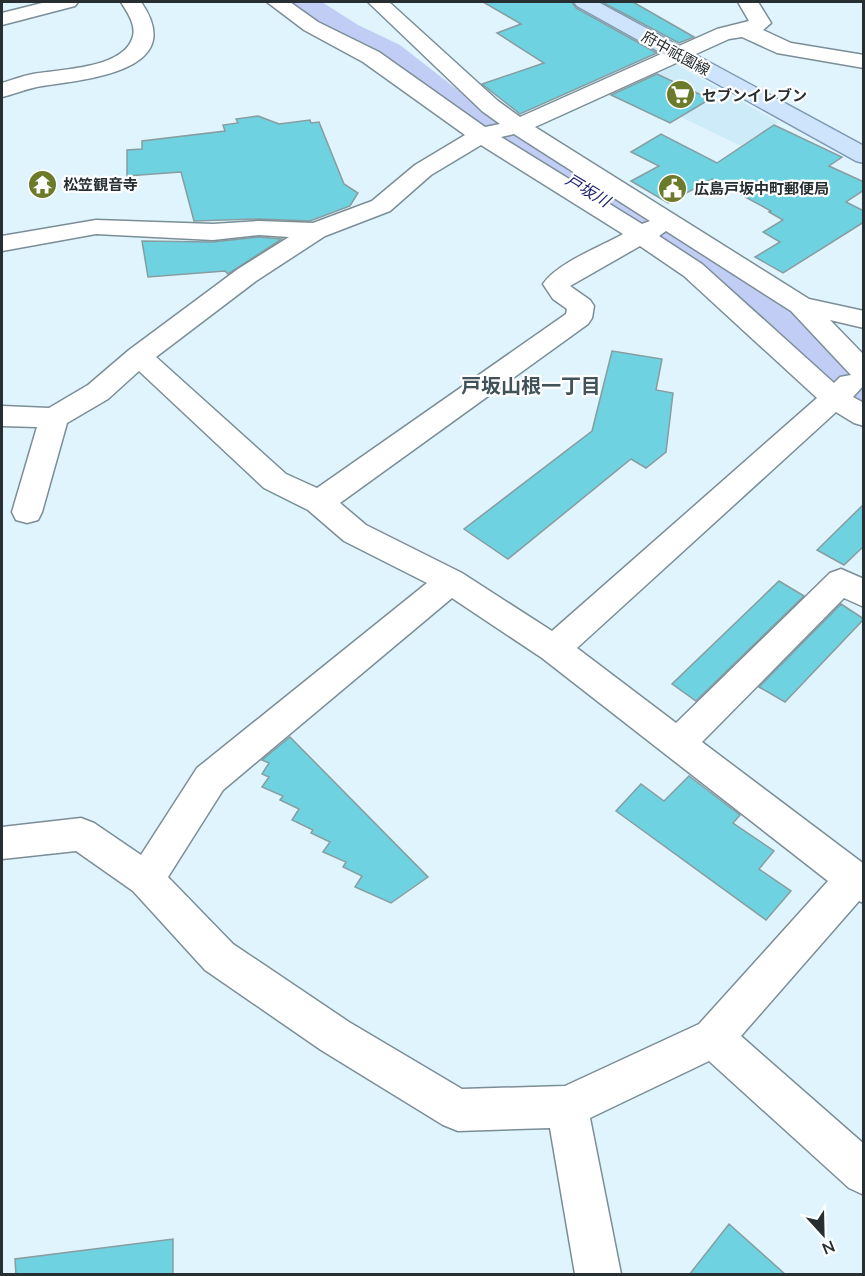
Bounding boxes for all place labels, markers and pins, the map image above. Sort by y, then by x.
supermarket icon: セブンイレブン [665,79,697,111]
place label: セブンイレブン [702,86,807,105]
temple icon: 松笠観音寺 [26,168,58,200]
public building icon: 広島戸坂中町郵便局 [657,172,689,204]
place label: 松笠観音寺 [63,175,138,194]
place label: 広島戸坂中町郵便局 [694,179,829,198]

